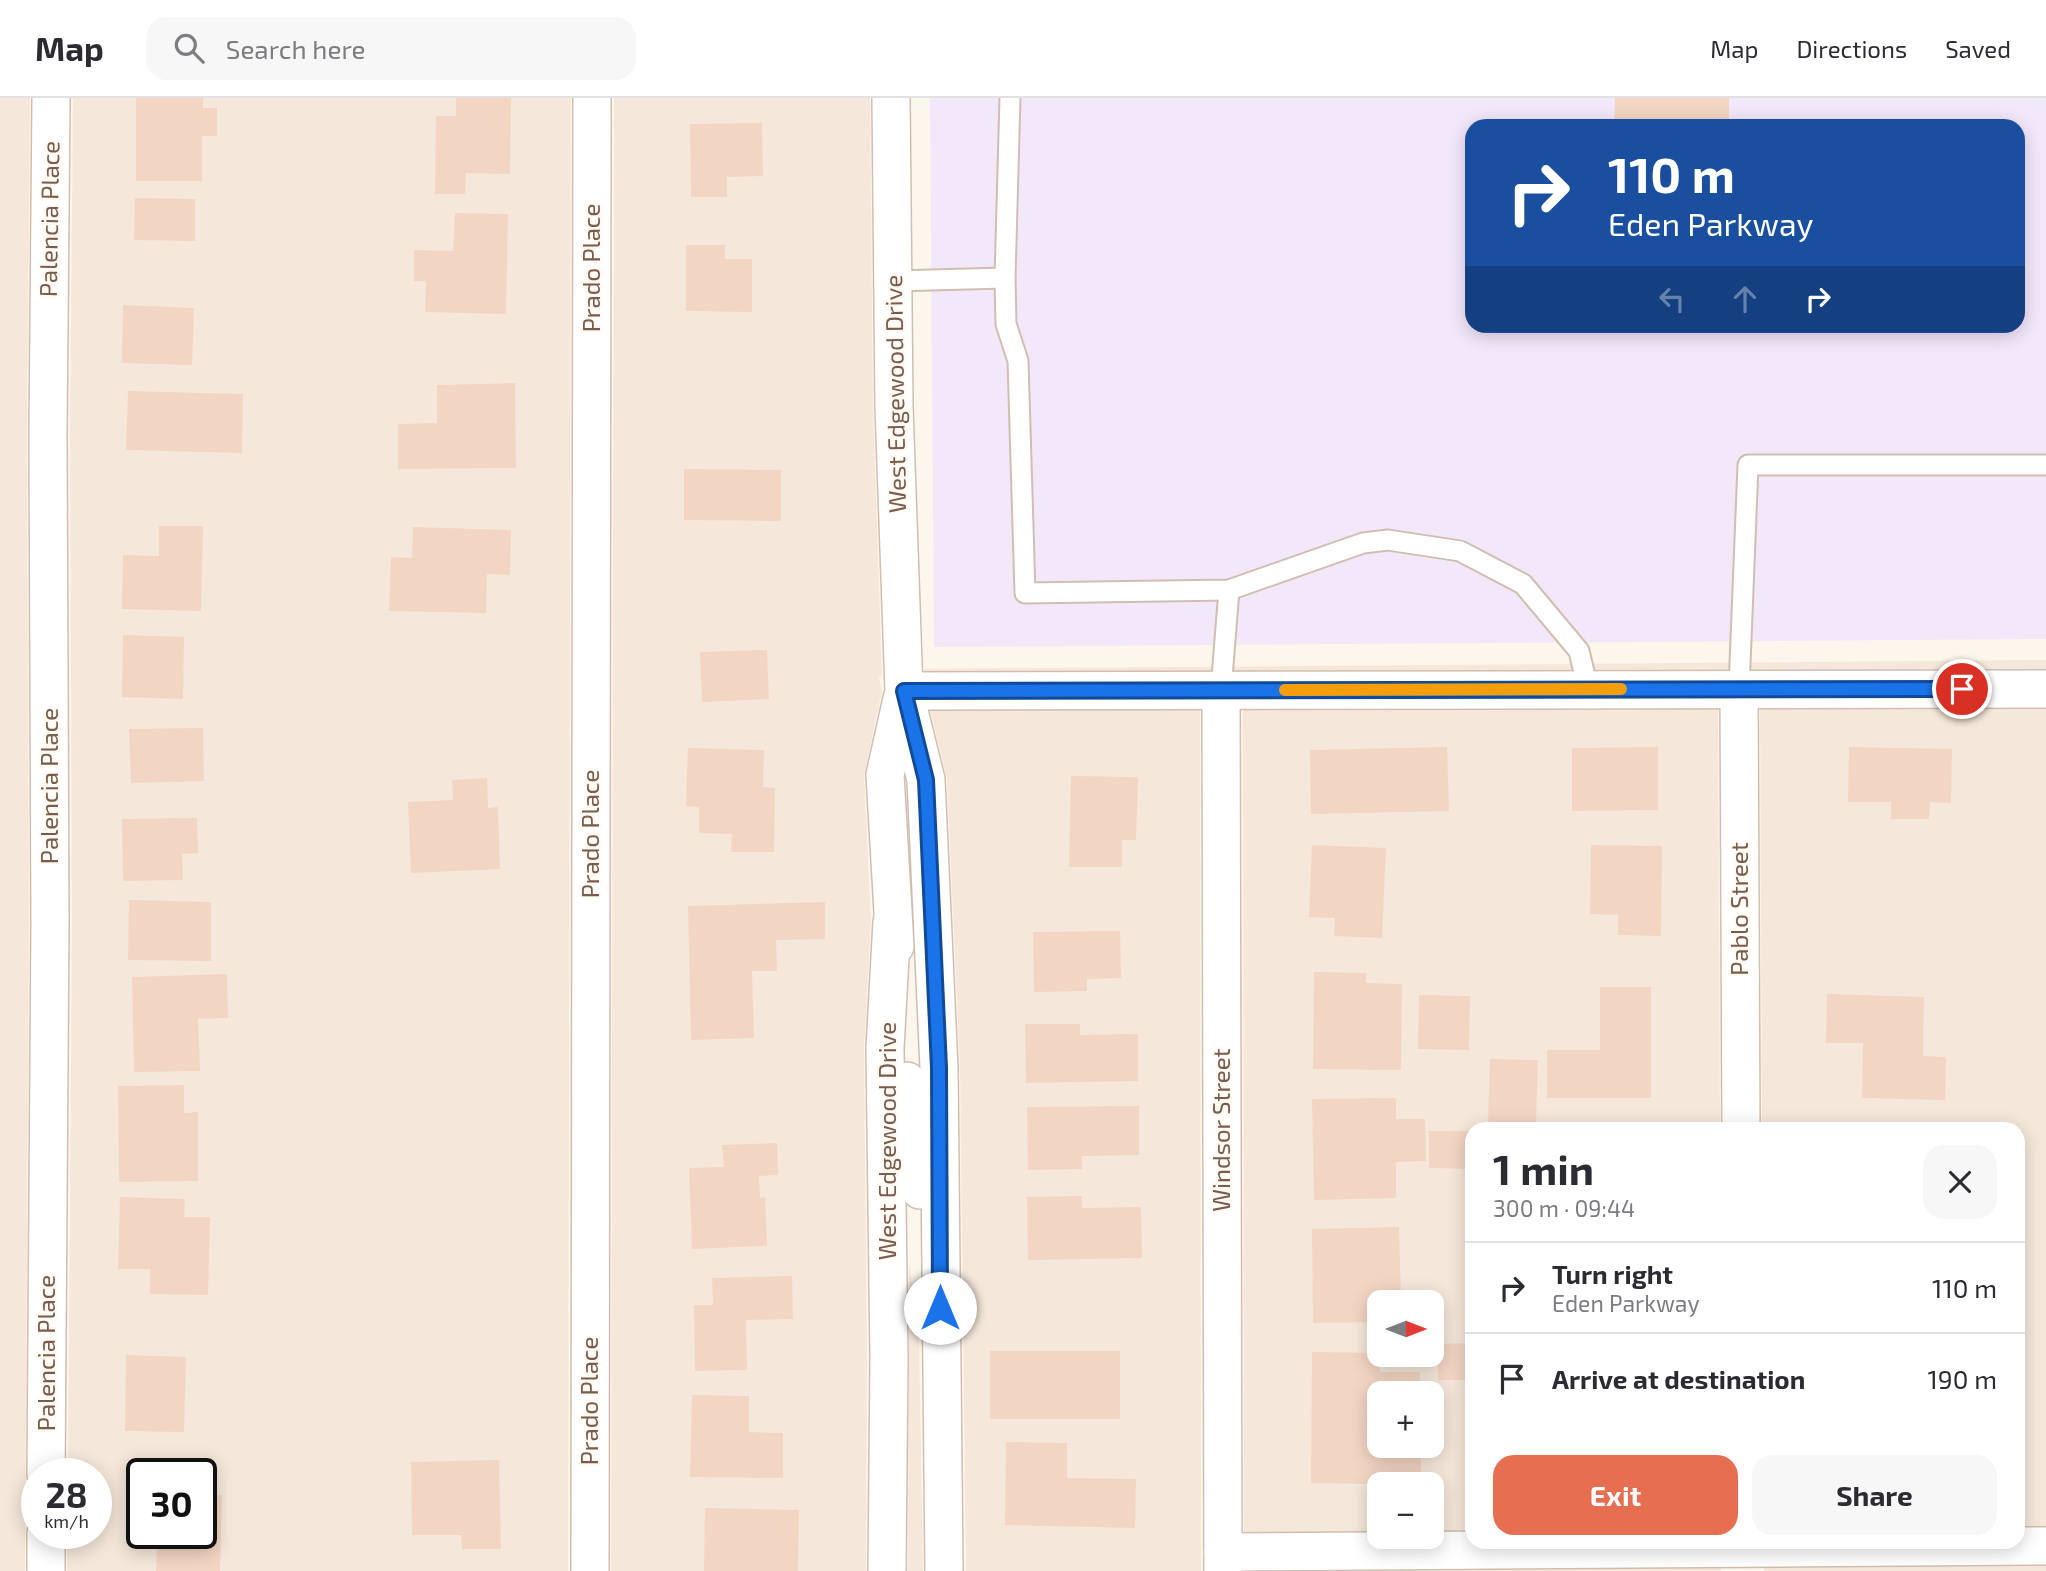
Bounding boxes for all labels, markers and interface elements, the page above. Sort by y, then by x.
search box [146,17,636,80]
text: Map [35,28,104,68]
icon: search [170,29,208,67]
text: Search here [226,33,365,64]
text: Map [1710,34,1758,63]
text: Directions [1796,34,1907,63]
text: Saved [1945,34,2011,63]
street label: Palencia Place [33,141,64,297]
text: 110 m [1608,144,1735,203]
icon: right [1493,147,1584,238]
street label: Prado Place [576,204,605,332]
text: Eden Parkway [1608,204,1813,242]
street label: West Edgewood Drive [878,275,911,513]
icon: left [1653,280,1691,318]
icon: ahead [1726,280,1764,318]
icon: right [1799,280,1837,318]
pin [1932,659,1992,719]
icon: arrive [1943,670,1981,708]
street label: Palencia Place [34,708,63,864]
street label: Prado Place [575,770,604,898]
street label: Pablo Street [1724,842,1753,976]
street label: West Edgewood Drive [872,1022,901,1260]
street label: Windsor Street [1206,1048,1235,1212]
text: 1 min [1493,1143,1594,1193]
button: close [1923,1145,1997,1219]
text: 300 m · 09:44 [1493,1194,1635,1222]
text: Turn right [1552,1258,1673,1289]
icon: right [1493,1269,1531,1307]
position arrow [903,1271,977,1345]
text: 110 m [1932,1272,1997,1303]
street label: Palencia Place [31,1275,60,1431]
text: Eden Parkway [1552,1289,1700,1317]
north arrow [1367,1290,1444,1367]
map controls [1367,1290,1444,1549]
street label: Prado Place [574,1337,603,1465]
icon: arrive [1493,1360,1531,1398]
text: Arrive at destination [1552,1363,1805,1394]
text: 190 m [1928,1363,1997,1394]
button: + [1367,1381,1444,1458]
button: Exit [1493,1455,1738,1535]
button: Share [1752,1455,1997,1535]
speed limit sign: 30 [126,1458,217,1549]
button: − [1367,1472,1444,1549]
text: 28 [45,1473,88,1515]
text: km/h [44,1510,89,1532]

